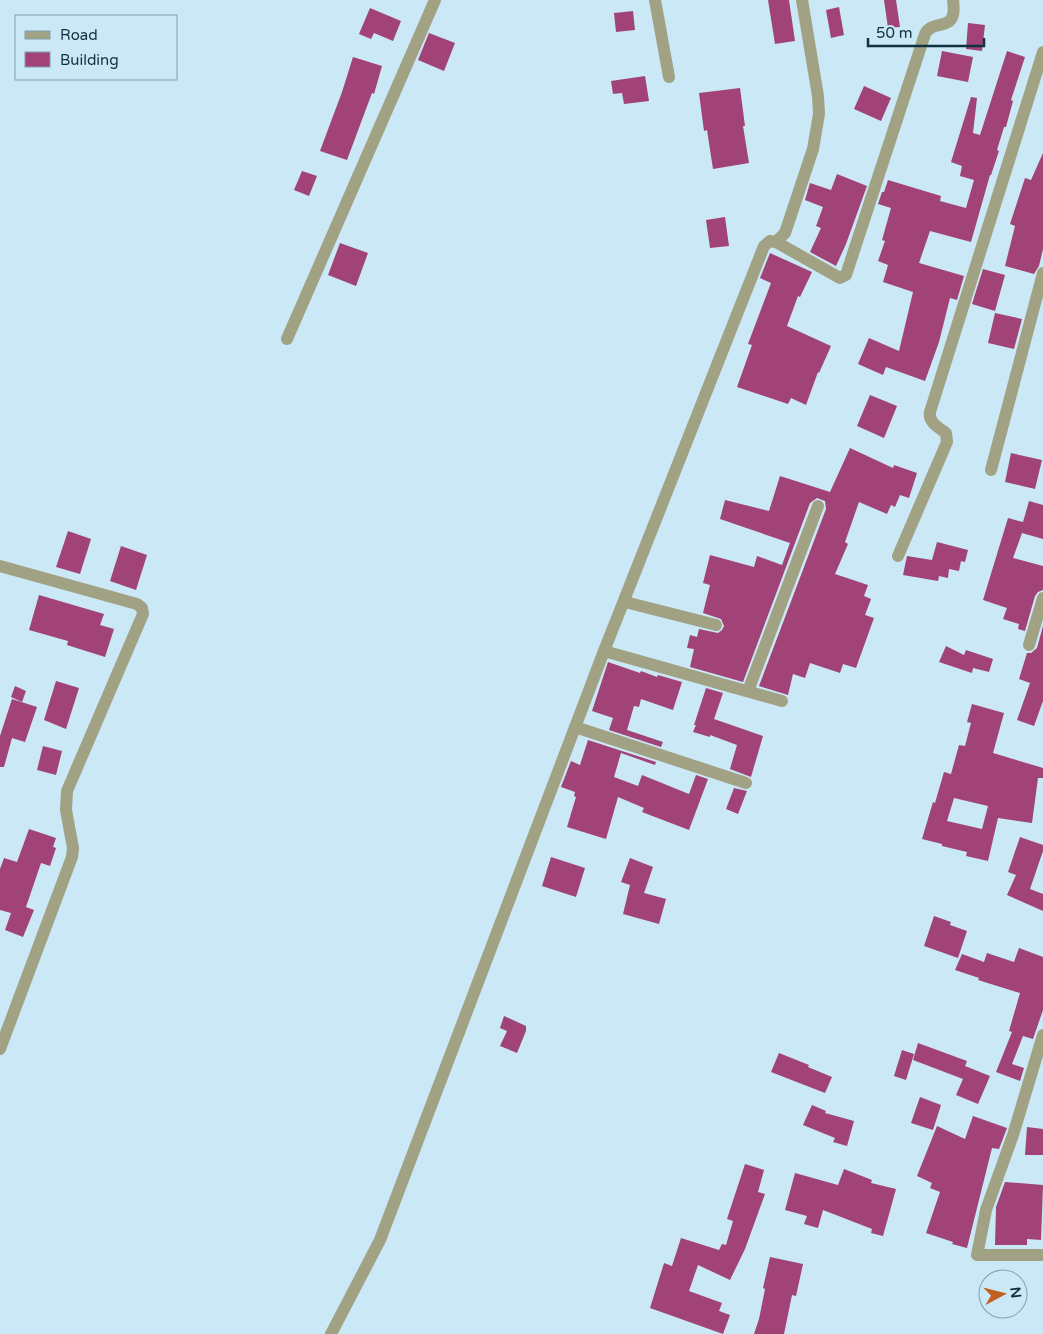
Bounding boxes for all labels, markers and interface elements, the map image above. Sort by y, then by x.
legend [15,15,178,80]
scale bar [868,15,984,47]
text: 50 m [876,24,913,42]
text: Road [60,26,98,44]
text: Building [60,51,119,69]
north arrow [978,1269,1028,1319]
text: N [1006,1286,1025,1299]

